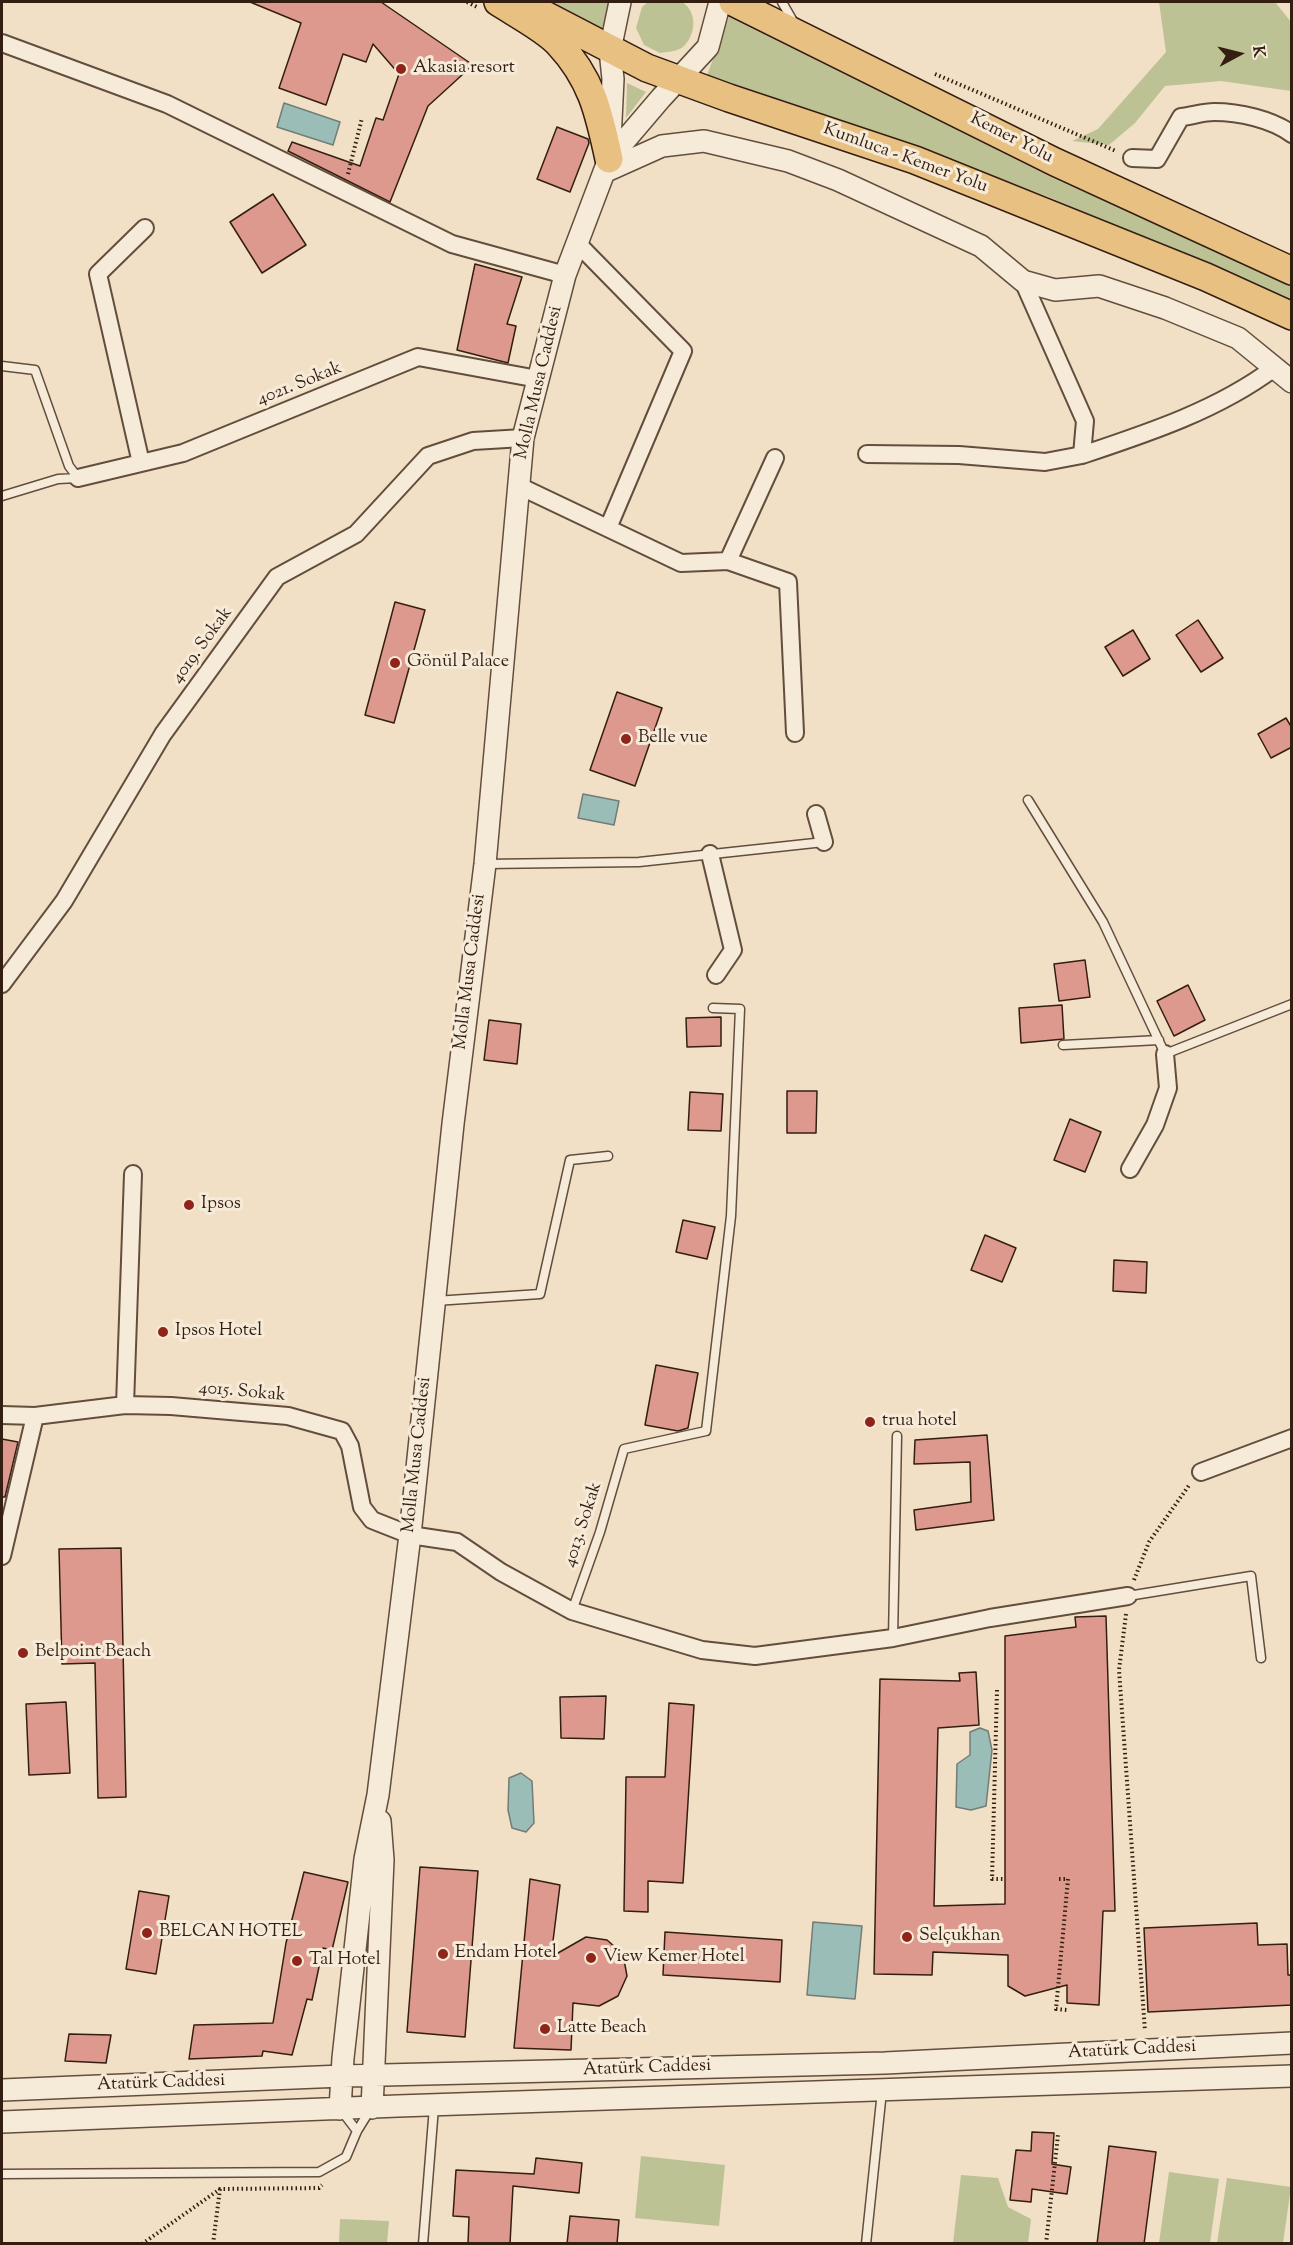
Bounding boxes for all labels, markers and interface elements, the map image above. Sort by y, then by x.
north arrow [1209,24,1269,84]
text: K [1245,45,1269,59]
place label: Akasia resort [413,58,515,80]
marker: Akasia resort [394,62,408,76]
street label: Kemer Yolu [966,109,1056,169]
street label: Kumluca - Kemer Yolu [820,119,990,199]
street label: Molla Musa Caddesi [512,304,568,462]
street label: 4021. Sokak [254,358,346,412]
street label: 4019. Sokak [168,603,238,689]
place label: Gönül Palace [407,652,509,674]
marker: Gönül Palace [388,656,402,670]
place label: Belle vue [638,728,708,750]
marker: Belle vue [619,732,633,746]
street label: Molla Musa Caddesi [451,893,491,1051]
place label: Ipsos [201,1194,241,1216]
marker: Ipsos [182,1198,196,1212]
place label: Ipsos Hotel [175,1321,262,1343]
marker: Ipsos Hotel [156,1325,170,1339]
street label: Molla Musa Caddesi [399,1376,437,1534]
street label: 4015. Sokak [198,1378,286,1408]
place label: trua hotel [882,1411,957,1433]
marker: trua hotel [863,1415,877,1429]
street label: 4013. Sokak [560,1480,608,1570]
place label: Belpoint Beach [35,1642,151,1664]
marker: Belpoint Beach [16,1646,30,1660]
place label: BELCAN HOTEL [159,1922,303,1944]
marker: BELCAN HOTEL [140,1926,154,1940]
place label: Selçukhan [919,1926,1001,1948]
marker: Selçukhan [900,1930,914,1944]
place label: Endam Hotel [455,1943,557,1965]
marker: Endam Hotel [436,1947,450,1961]
place label: View Kemer Hotel [603,1947,745,1969]
place label: Tal Hotel [309,1950,381,1972]
marker: View Kemer Hotel [584,1951,598,1965]
marker: Tal Hotel [290,1954,304,1968]
place label: Latte Beach [557,2018,647,2040]
marker: Latte Beach [538,2022,552,2036]
street label: Atatürk Caddesi [1067,2037,1197,2065]
street label: Atatürk Caddesi [582,2056,712,2082]
street label: Atatürk Caddesi [96,2071,226,2097]

